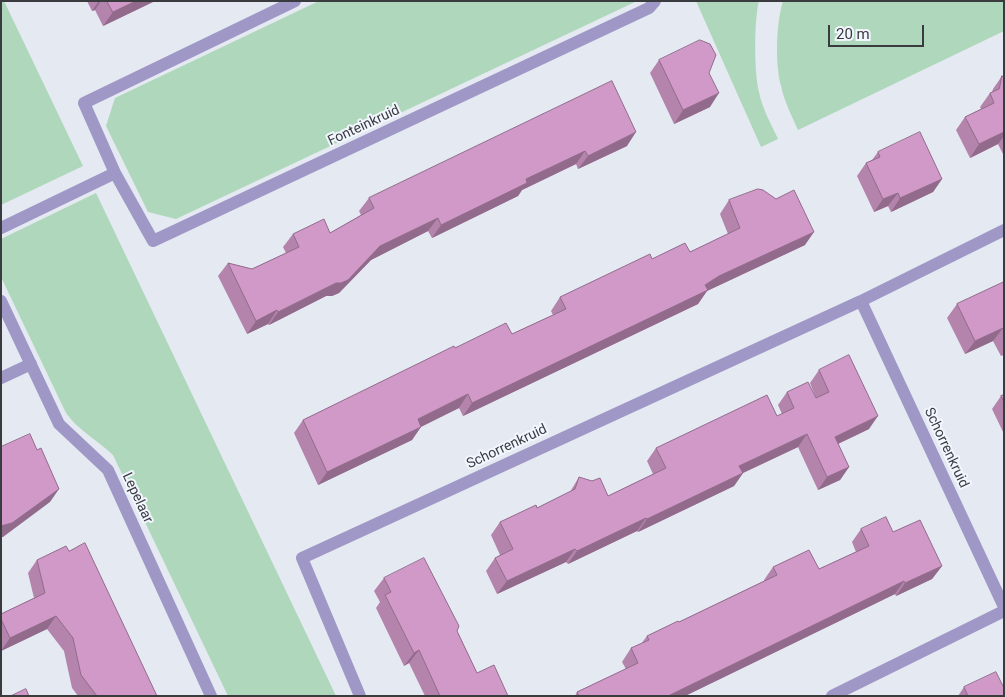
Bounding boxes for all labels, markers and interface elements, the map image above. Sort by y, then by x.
scale bar [830,15,926,47]
text: 20 m [836,25,870,43]
street label: Fonteinkruid [325,102,403,150]
street label: Schorrenkruid [920,405,972,491]
street label: Schorrenkruid [464,421,550,473]
street label: Lepelaar [118,470,156,526]

